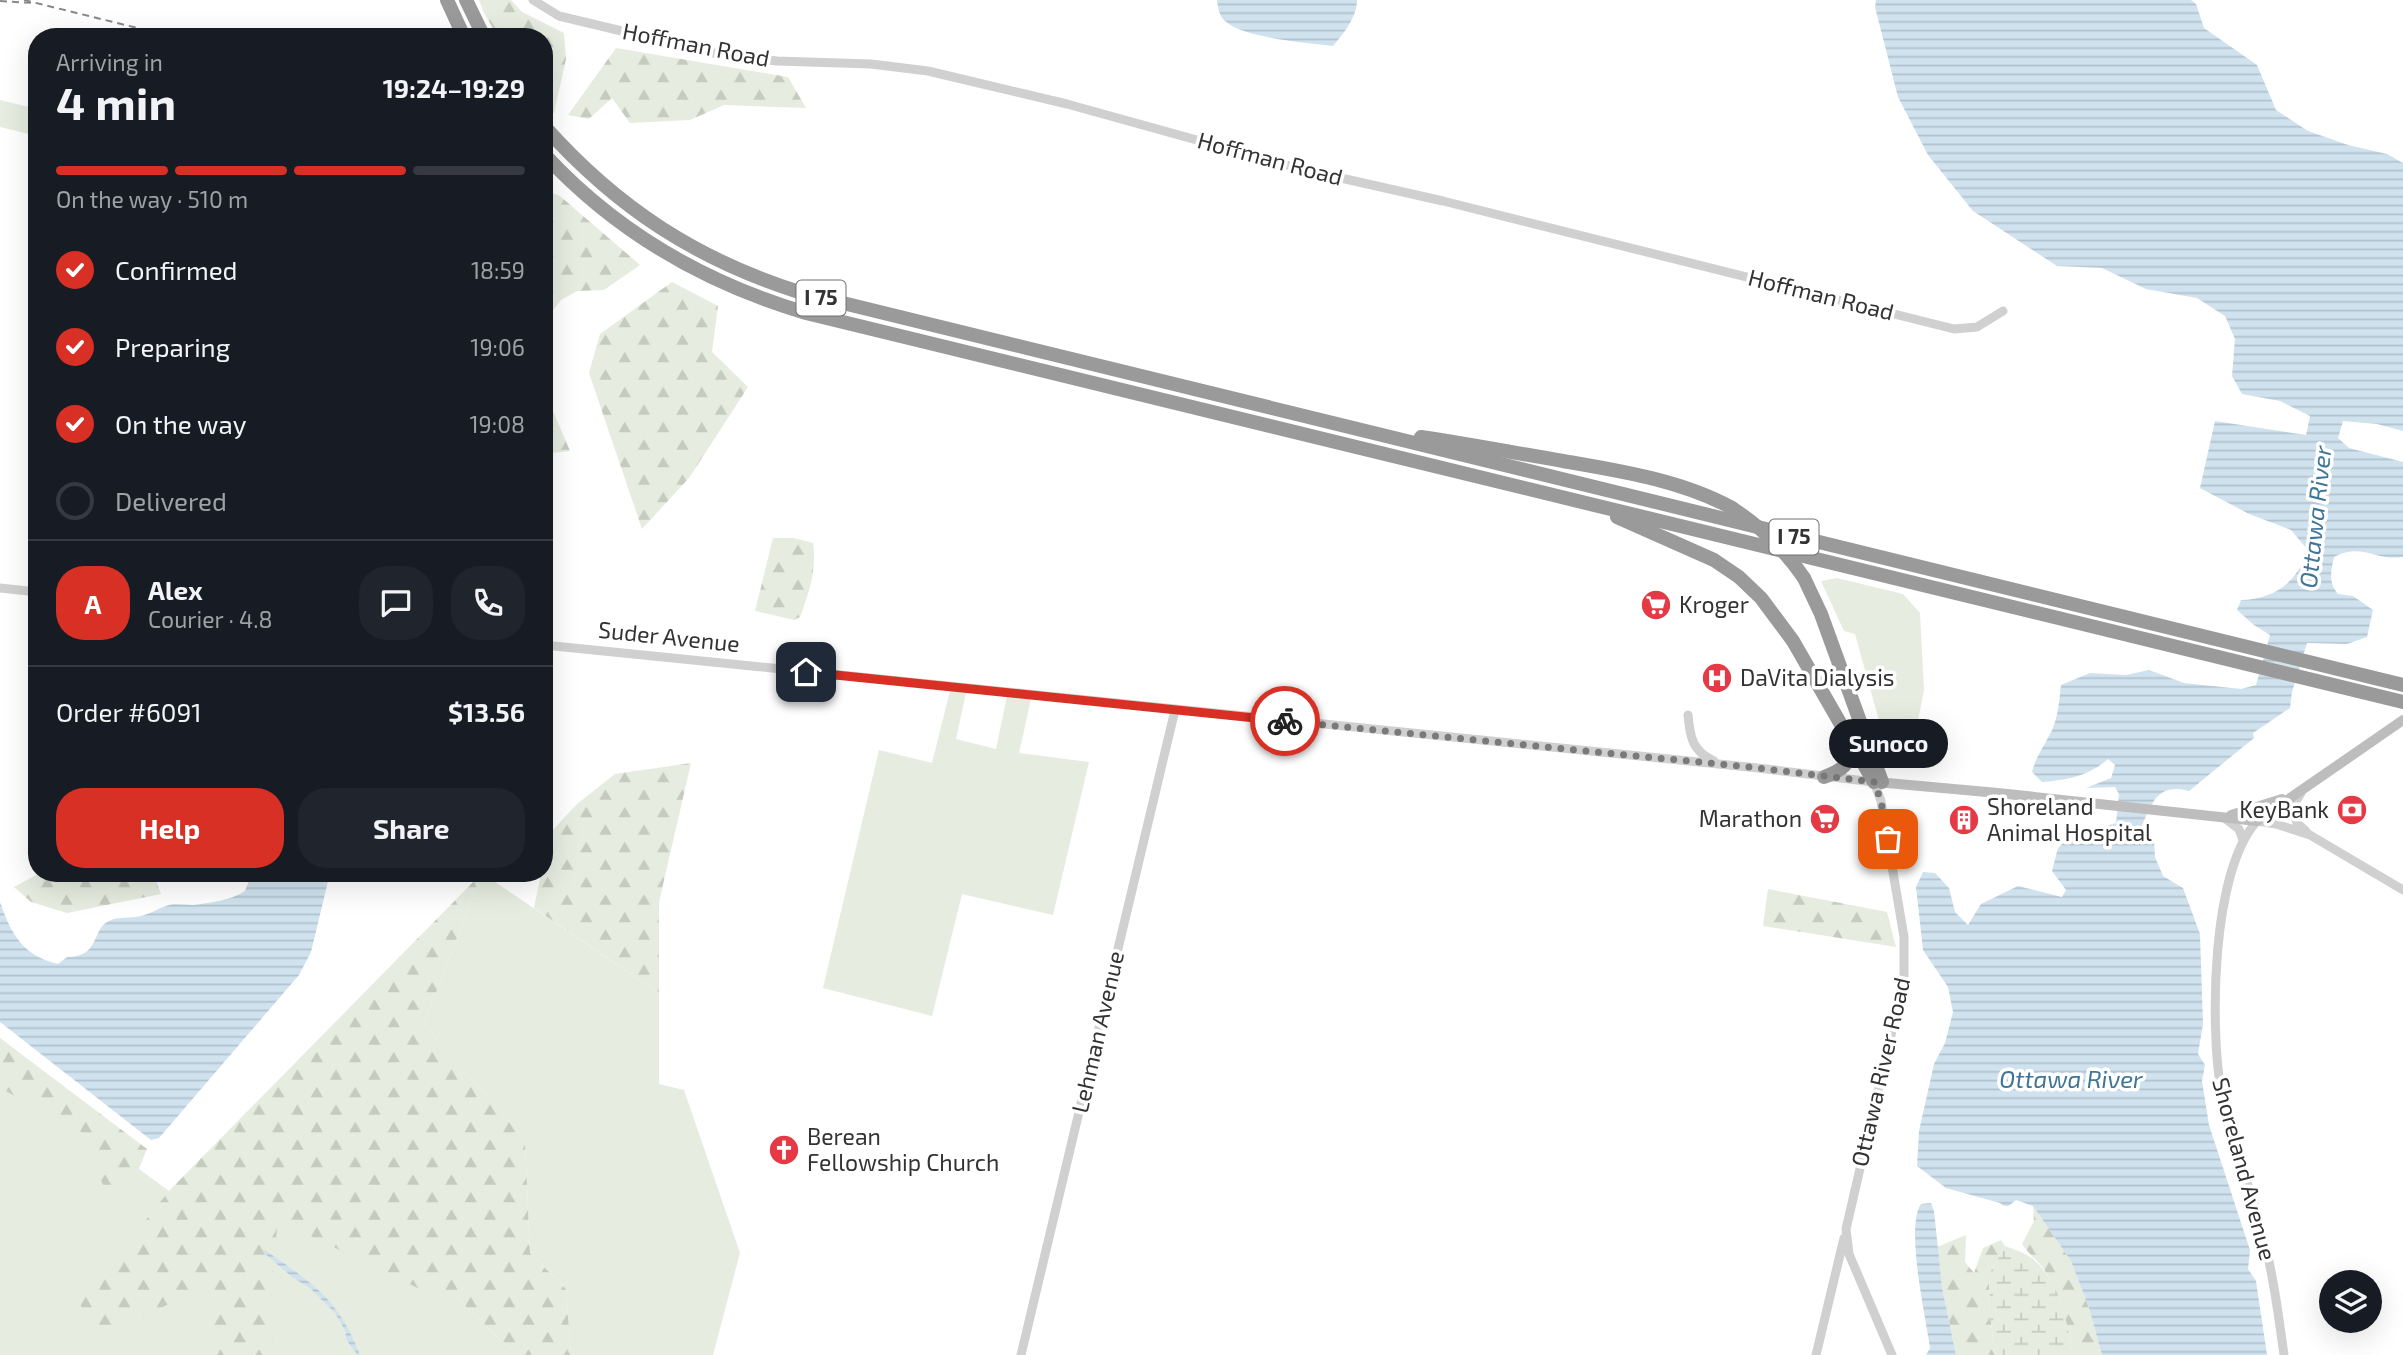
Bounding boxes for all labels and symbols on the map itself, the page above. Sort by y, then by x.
street label: Hoffman Road [620,16,772,72]
street label: Hoffman Road [1195,125,1346,191]
street label: Hoffman Road [1746,262,1897,326]
road number: I 75 [796,280,846,316]
water label: Ottawa River [2293,444,2336,590]
road number: I 75 [1770,520,1818,554]
supermarket icon: Kroger [1639,588,1673,622]
place label: Kroger [1679,590,1749,618]
street label: Suder Avenue [597,615,741,657]
pin [776,642,836,702]
hospital icon: DaVita Dialysis [1700,661,1734,695]
place label: DaVita Dialysis [1740,663,1895,691]
courier [1250,686,1320,756]
callout: Sunoco [1828,720,1948,769]
place label: Shoreland Animal Hospital [1987,792,2152,846]
bank icon: KeyBank [2335,793,2369,827]
place label: KeyBank [2239,795,2329,823]
supermarket icon: Marathon [1808,802,1842,836]
building icon: Shoreland Animal Hospital [1947,803,1981,837]
place label: Marathon [1699,804,1802,832]
pin [1858,809,1918,869]
street label: Lehman Avenue [1065,948,1129,1115]
street label: Ottawa River Road [1845,974,1915,1169]
water label: Ottawa River [1999,1064,2143,1093]
street label: Shoreland Avenue [2207,1074,2283,1263]
place label: Berean Fellowship Church [807,1122,999,1176]
church icon: Berean Fellowship Church [767,1133,801,1167]

